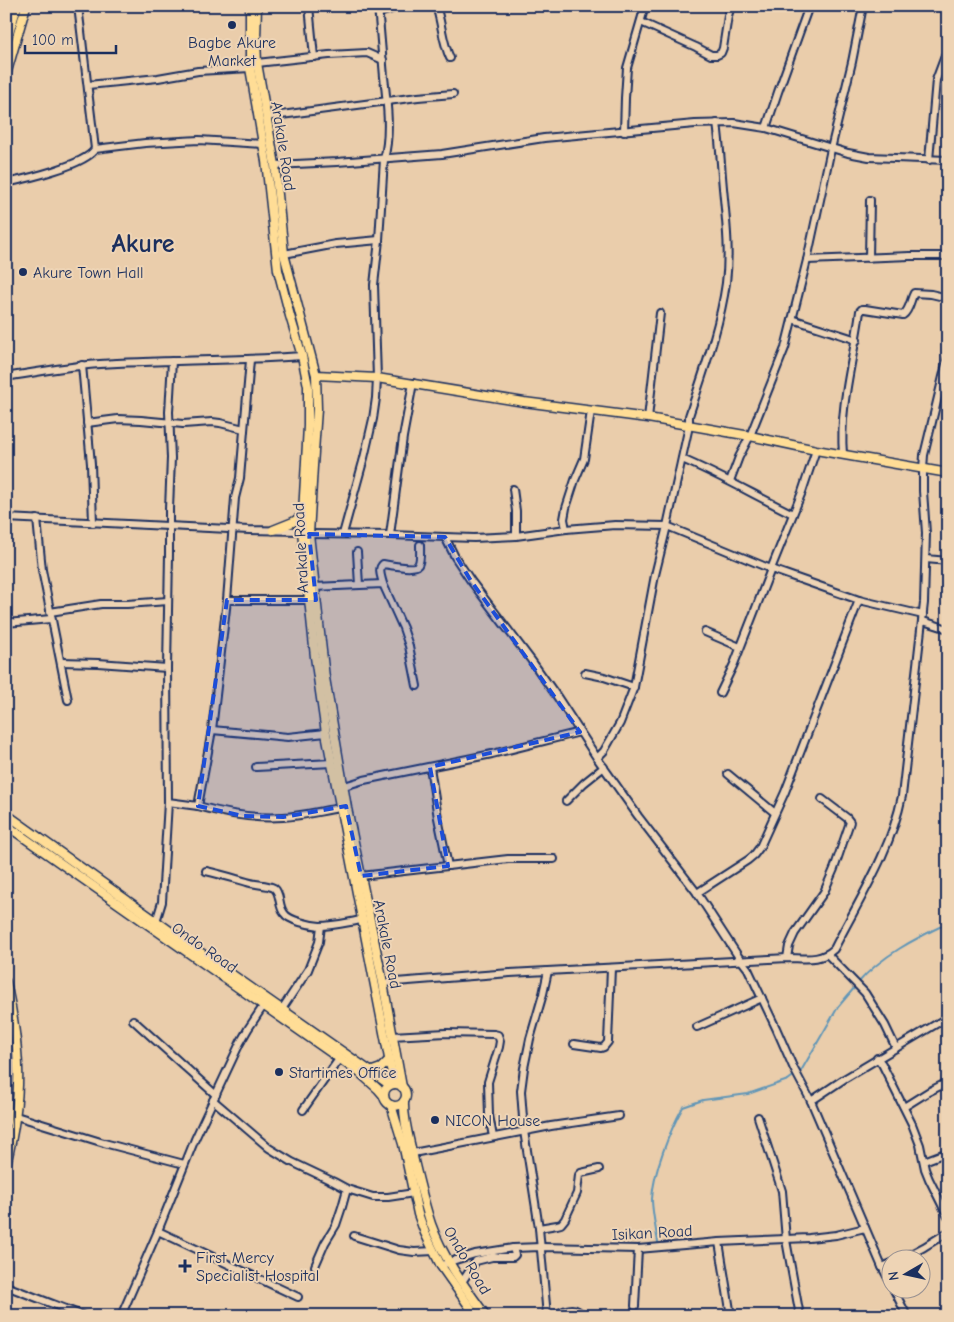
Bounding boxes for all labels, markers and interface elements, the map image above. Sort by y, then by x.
marker: Bagbe Akure Market [226,19,238,31]
scale bar [25,22,116,54]
text: 100 m [32,31,74,49]
place label: Bagbe Akure Market [188,34,276,70]
street label: Arakale Road [267,100,299,192]
district label: Akure [112,229,175,259]
place label: Akure Town Hall [33,264,143,282]
marker: Akure Town Hall [17,266,29,278]
street label: Arakale Road [290,502,312,594]
street label: Arakale Road [370,898,405,990]
street label: Ondo Road [168,919,241,977]
place label: Startimes Office [289,1064,397,1082]
marker: Startimes Office [273,1066,285,1078]
place label: NICON House [445,1112,540,1130]
marker: NICON House [429,1114,441,1126]
street label: Isikan Road [611,1222,693,1244]
street label: Ondo Road [440,1223,494,1298]
place label: First Mercy Specialist Hospital [196,1249,319,1285]
north arrow [882,1250,932,1300]
marker: First Mercy Specialist Hospital [178,1259,192,1273]
text: N [885,1270,903,1282]

